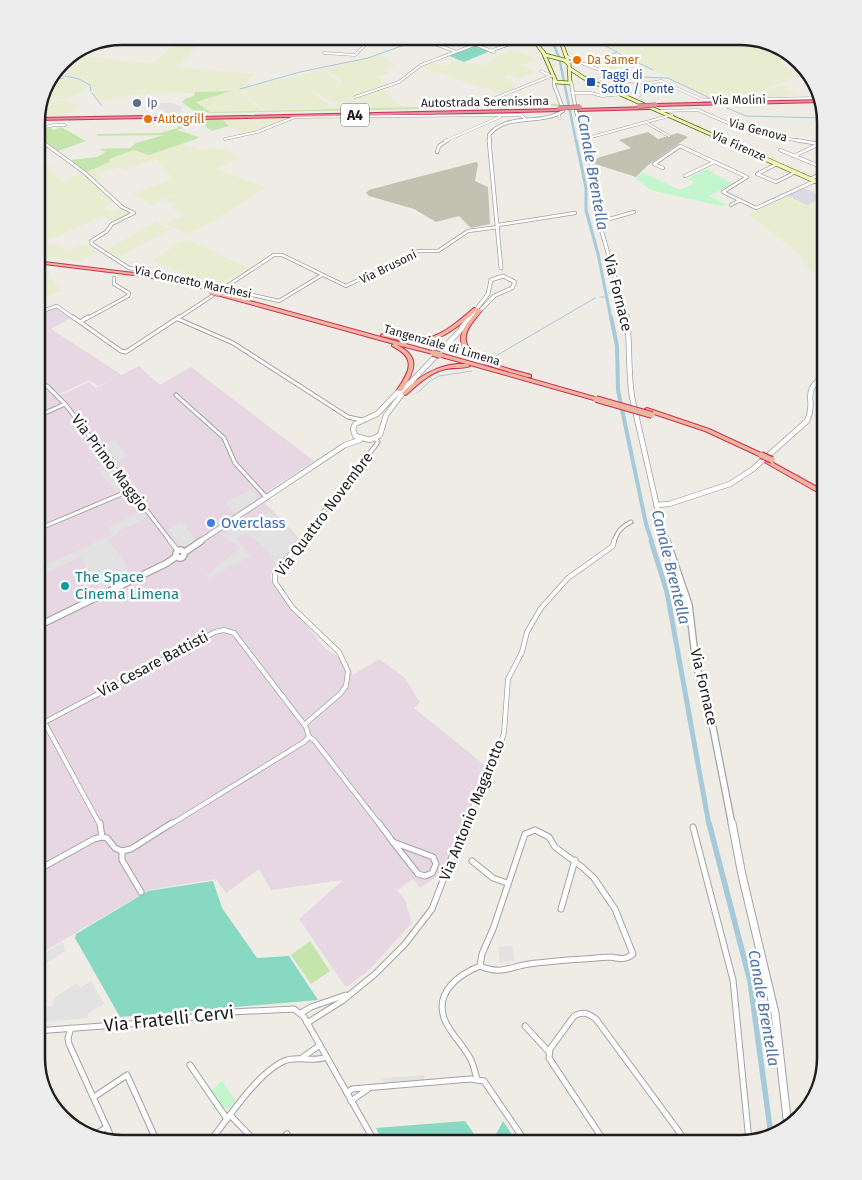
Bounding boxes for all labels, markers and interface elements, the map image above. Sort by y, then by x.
place label: Da Samer [587,53,639,67]
marker: Da Samer [571,54,583,66]
place label: Taggì di Sotto / Ponte [601,68,674,96]
marker: Taggì di Sotto / Ponte [585,76,597,88]
street label: Via Molini [712,93,766,107]
street label: Autostrada Serenissima [421,94,549,110]
place label: Ip [147,96,158,110]
marker: Ip [131,97,143,109]
road number: A4 [341,104,369,126]
place label: Autogrill [158,112,205,126]
water label: Canale Brentella [573,112,613,232]
marker: Autogrill [142,113,154,125]
street label: Via Genova [727,115,789,145]
street label: Via Firenze [710,128,768,164]
street label: Via Brusoni [357,247,419,287]
street label: Via Fornace [600,253,636,333]
street label: Via Concetto Marchesi [133,263,253,301]
street label: Tangenziale di Limena [382,322,502,368]
street label: Via Primo Maggio [68,411,152,515]
street label: Via Quattro Novembre [271,448,377,580]
water label: Canale Brentella [648,508,694,626]
place label: Overclass [221,514,286,532]
marker: Overclass [205,517,217,529]
place label: The Space Cinema Limena [75,568,179,603]
marker: The Space Cinema Limena [59,580,71,592]
street label: Via Cesare Battisti [95,627,211,701]
street label: Via Fornace [686,647,722,727]
street label: Via Antonio Magarotto [435,737,509,883]
water label: Canale Brentella [744,948,784,1068]
street label: Via Fratelli Cervi [103,1001,235,1037]

